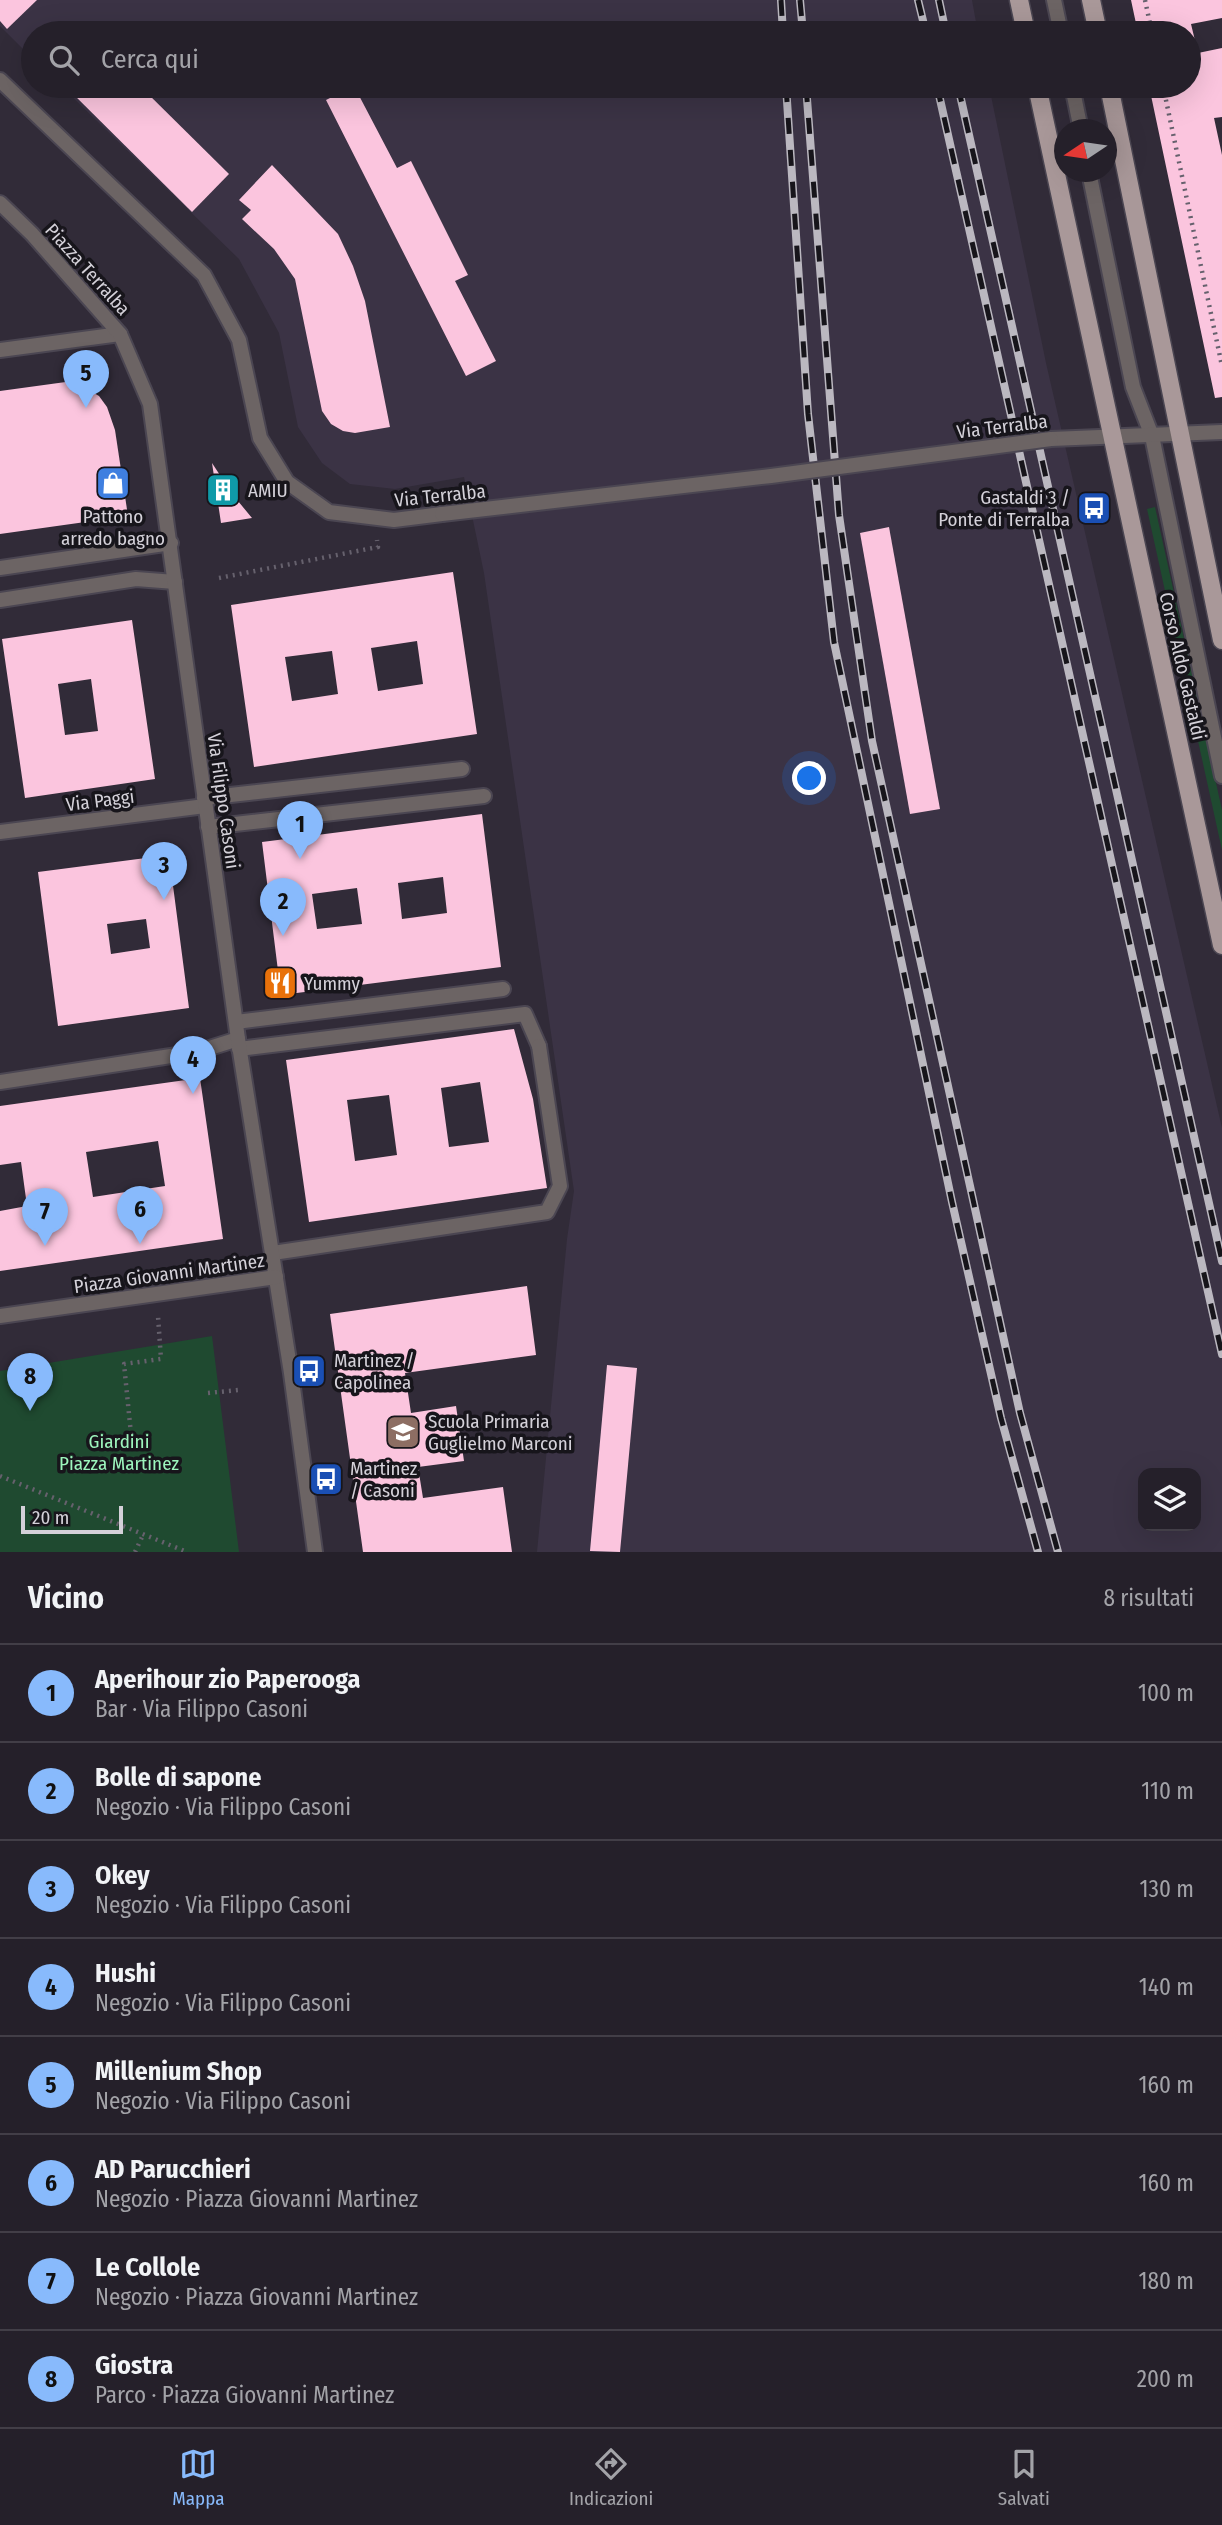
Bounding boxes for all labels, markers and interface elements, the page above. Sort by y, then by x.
search box [21,21,1201,98]
icon: search [45,41,83,79]
text: Cerca qui [101,44,199,75]
north arrow [1054,119,1117,182]
street label: Piazza Terralba [40,219,135,320]
pin: 5 [63,350,109,408]
street label: Via Terralba [955,410,1049,443]
shop icon: Pattono arredo bagno [94,464,132,502]
building icon: AMIU [204,471,242,509]
place label: AMIU [248,479,288,502]
street label: Via Terralba [393,479,487,512]
place label: Gastaldi 3 / Ponte di Terralba [938,486,1070,531]
bus stop icon: Gastaldi 3 / Ponte di Terralba [1075,489,1113,527]
place label: Pattono arredo bagno [61,505,165,550]
street label: Corso Aldo Gastaldi [1154,590,1211,742]
street label: Via Filippo Casoni [203,732,244,870]
your location [792,761,826,795]
street label: Via Paggi [64,785,136,816]
pin: 1 [277,801,323,859]
pin: 3 [141,842,187,900]
pin: 2 [260,878,306,936]
restaurant icon: Yummy [261,964,299,1002]
place label: Yummy [304,972,361,995]
pin: 4 [170,1036,216,1094]
pin: 6 [117,1186,163,1244]
pin: 7 [22,1188,68,1246]
street label: Piazza Giovanni Martinez [72,1249,266,1298]
place label: Martinez / Capolinea [334,1349,415,1394]
bus stop icon: Martinez / Capolinea [290,1352,328,1390]
pin: 8 [7,1353,53,1411]
place label: Scuola Primaria Guglielmo Marconi [428,1410,573,1455]
school or university icon: Scuola Primaria Guglielmo Marconi [384,1413,422,1451]
park label: Giardini Piazza Martinez [59,1430,179,1475]
place label: Martinez / Casoni [350,1457,418,1502]
bus stop icon: Martinez / Casoni [307,1460,345,1498]
map controls [1138,1468,1201,1531]
button: layers [1138,1468,1201,1531]
scale bar [21,1503,122,1535]
text: 20 m [32,1506,69,1529]
text: Vicino [28,1580,104,1616]
text: 8 risultati [1103,1584,1194,1612]
text: Aperihour zio Paperooga [95,1664,360,1695]
text: 1 [46,1679,56,1707]
text: 100 m [1138,1679,1194,1707]
text: Bar · Via Filippo Casoni [95,1695,308,1723]
text: Bolle di sapone [95,1762,261,1793]
text: 2 [46,1777,56,1805]
text: 110 m [1141,1777,1194,1805]
text: Negozio · Via Filippo Casoni [95,1793,351,1821]
text: Okey [95,1860,150,1891]
text: 3 [46,1875,56,1903]
text: 130 m [1140,1875,1194,1903]
text: Negozio · Via Filippo Casoni [95,1891,351,1919]
text: Hushi [95,1958,156,1989]
text: 4 [45,1973,57,2001]
text: 140 m [1139,1973,1194,2001]
text: Negozio · Via Filippo Casoni [95,1989,351,2017]
text: Millenium Shop [95,2056,262,2087]
text: 5 [45,2071,57,2099]
text: 160 m [1139,2071,1194,2099]
text: Negozio · Via Filippo Casoni [95,2087,351,2115]
text: AD Parucchieri [95,2154,251,2185]
text: 6 [45,2169,57,2197]
text: 160 m [1139,2169,1194,2197]
text: Negozio · Piazza Giovanni Martinez [95,2185,418,2213]
text: Le Collole [95,2252,200,2283]
text: 7 [46,2267,56,2295]
text: 180 m [1138,2267,1194,2295]
text: Negozio · Piazza Giovanni Martinez [95,2283,418,2311]
text: Giostra [95,2350,173,2381]
text: 8 [45,2365,57,2393]
text: 200 m [1137,2365,1194,2393]
text: Parco · Piazza Giovanni Martinez [95,2381,394,2409]
tab: Mappa [172,2445,224,2510]
tab: Indicazioni [569,2445,653,2510]
tab: Salvati [998,2445,1050,2510]

